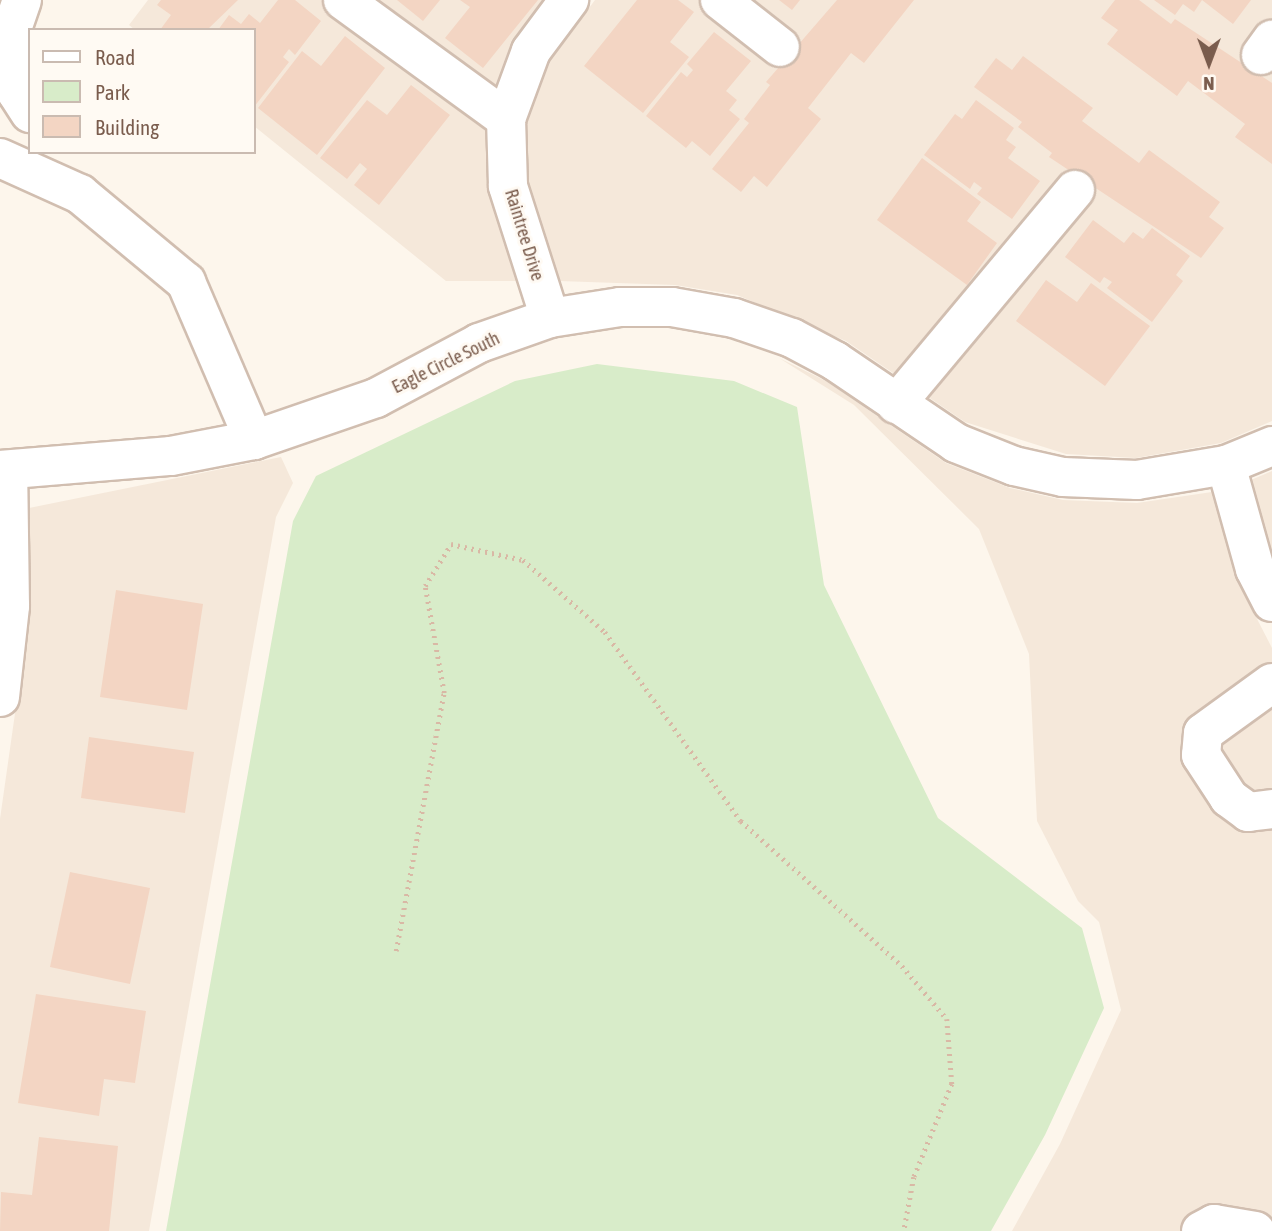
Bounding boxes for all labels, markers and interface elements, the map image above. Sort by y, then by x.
legend [28,28,256,154]
north arrow [1174,28,1244,98]
text: Road [95,45,135,69]
text: N [1203,73,1215,95]
text: Park [95,80,130,104]
text: Building [95,115,159,139]
street label: Raintree Drive [500,187,548,283]
street label: Eagle Circle South [389,328,503,398]

